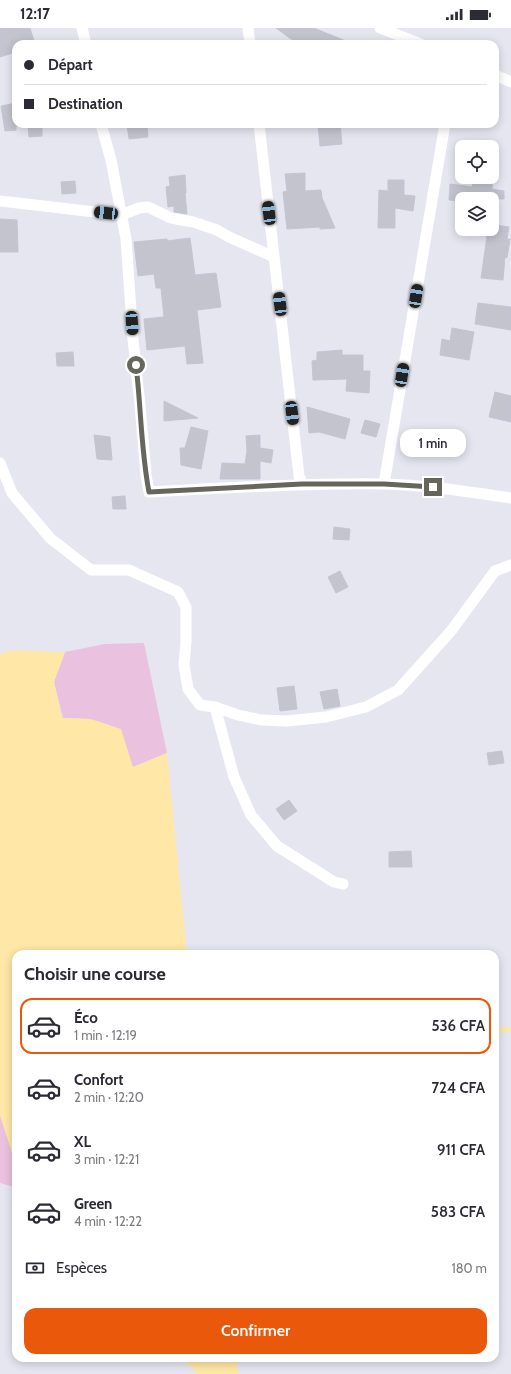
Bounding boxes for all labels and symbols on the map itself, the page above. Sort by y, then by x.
car [262,200,276,226]
car [93,206,119,220]
car [408,283,424,309]
car [273,291,287,317]
car [125,311,139,335]
route start [127,356,145,374]
car [394,362,410,388]
car [285,400,299,426]
callout: 1 min [400,429,466,457]
route end [424,478,442,496]

